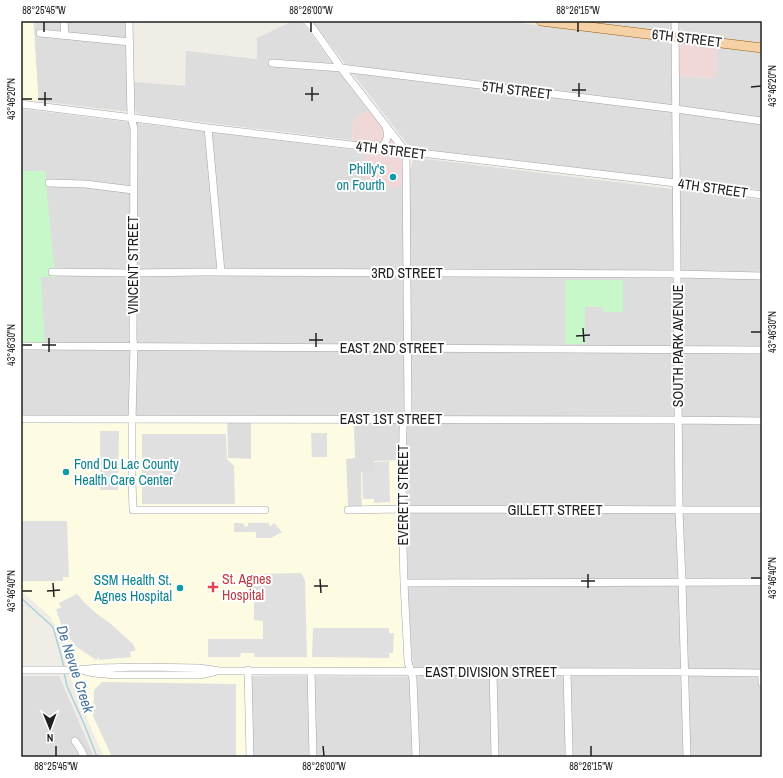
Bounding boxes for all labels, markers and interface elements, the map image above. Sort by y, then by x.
text: 88°25'45"W [22,4,66,17]
text: 88°26'00"W [289,4,333,17]
text: 88°26'15"W [556,4,600,17]
street label: 6TH STREET [651,25,723,51]
text: 43°46'20"N [766,65,779,107]
street label: 5TH STREET [481,77,553,103]
text: 43°46'20"N [5,78,18,120]
street label: 4TH STREET [355,137,427,163]
place label: Philly's on Fourth [336,160,385,194]
marker: Philly's on Fourth [388,172,398,182]
street label: 4TH STREET [677,174,749,202]
street label: VINCENT STREET [124,216,142,314]
street label: 3RD STREET [371,264,443,282]
street label: SOUTH PARK AVENUE [669,285,687,407]
text: 43°46'30"N [766,311,779,353]
text: 43°46'30"N [5,324,18,366]
street label: EAST 2ND STREET [340,339,444,357]
street label: EAST 1ST STREET [340,410,442,428]
street label: EVERETT STREET [394,444,412,546]
place label: Fond Du Lac County Health Care Center [74,455,179,489]
marker: Fond Du Lac County Health Care Center [61,467,71,477]
street label: GILLETT STREET [508,501,602,519]
text: 43°46'40"N [766,557,779,599]
text: 43°46'40"N [5,570,18,612]
place label: St. Agnes Hospital [222,570,271,604]
place label: SSM Health St. Agnes Hospital [93,571,172,605]
marker: St. Agnes Hospital [207,581,219,593]
marker: SSM Health St. Agnes Hospital [175,583,185,593]
water label: De Nevue Creek [51,622,100,716]
street label: EAST DIVISION STREET [425,663,557,681]
north arrow [30,708,70,748]
text: N [47,731,54,745]
text: 88°25'45"W [34,760,78,773]
text: 88°26'00"W [302,760,346,773]
text: 88°26'15"W [569,760,613,773]

